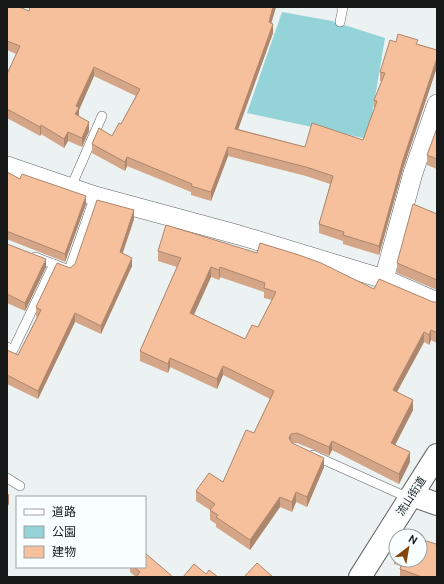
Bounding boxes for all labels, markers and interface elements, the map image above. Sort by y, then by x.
street label: 流山街道 [394,474,428,518]
legend [16,496,146,568]
text: 道路 [52,505,76,518]
text: 公園 [52,525,76,538]
north arrow [388,528,428,568]
text: N [407,532,420,547]
text: 建物 [52,545,76,558]

